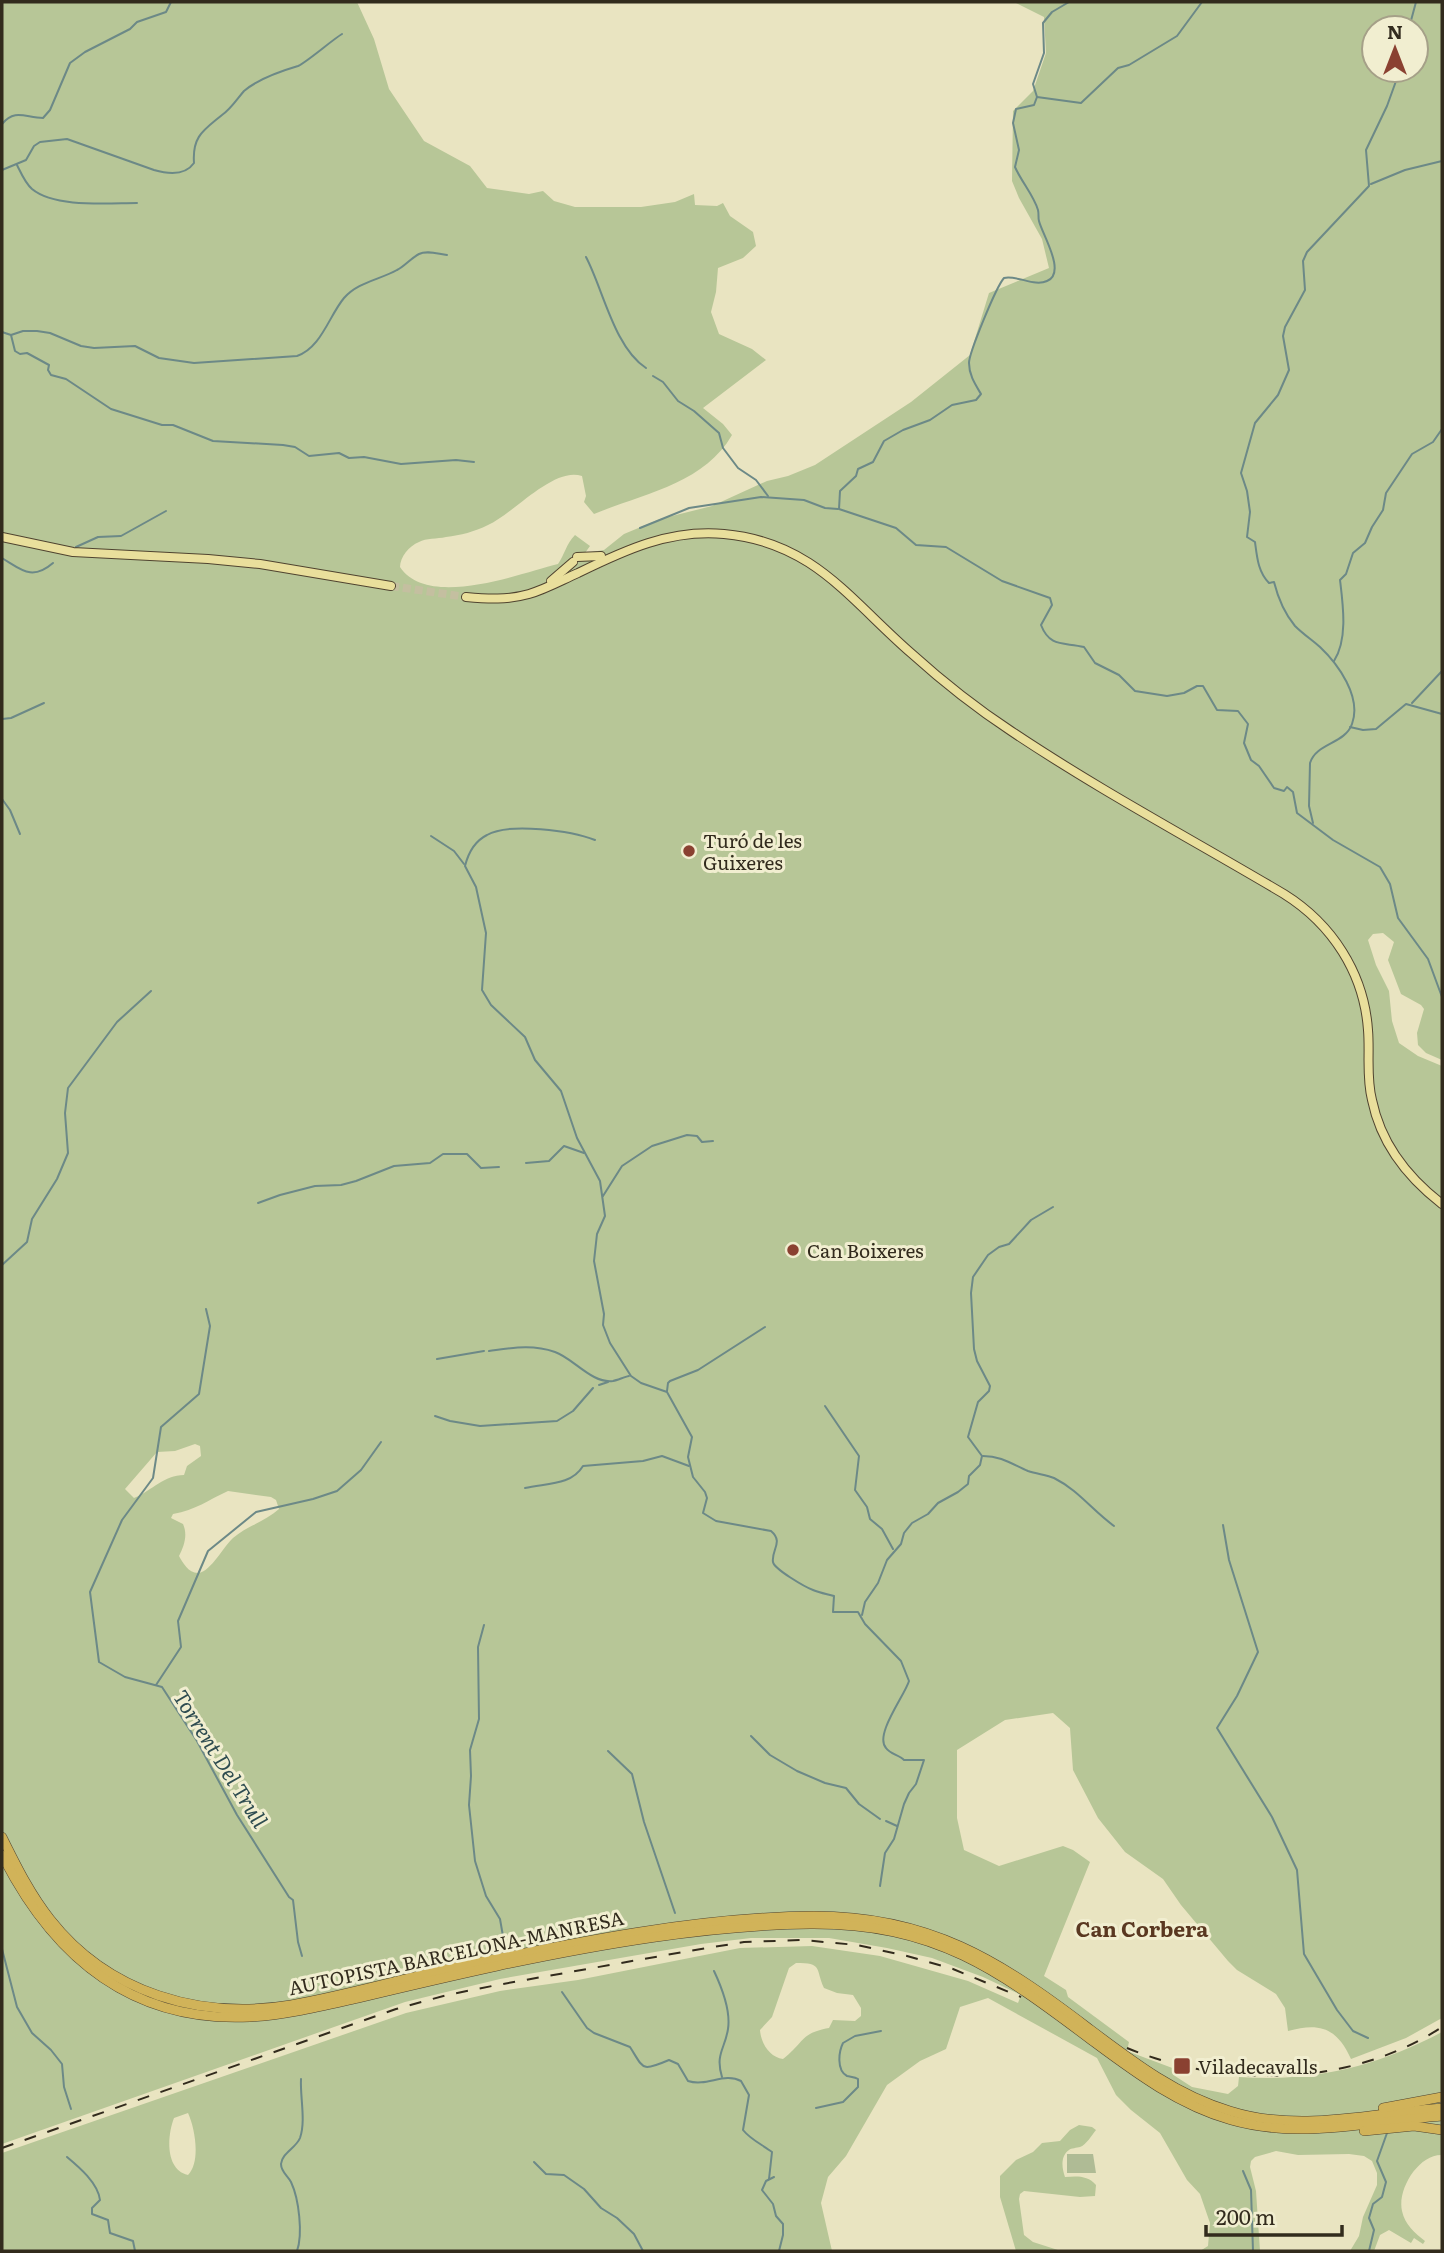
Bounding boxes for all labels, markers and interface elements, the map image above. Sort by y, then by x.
north arrow [1360,14,1430,84]
text: N [1387,17,1403,45]
place label: Turó de les Guixeres [703,826,802,876]
marker: Turó de les Guixeres [681,843,697,859]
place label: Can Boixeres [807,1236,924,1264]
marker: Can Boixeres [785,1242,801,1258]
water label: Torrent Del Trull [167,1683,277,1833]
street label: AUTOPISTA BARCELONA-MANRESA [286,1903,626,2001]
district label: Can Corbera [1076,1912,1209,1943]
place label: Viladecavalls [1198,2052,1318,2080]
marker: Viladecavalls [1172,2056,1192,2076]
scale bar [1206,2194,1342,2238]
text: 200 m [1216,2200,1276,2231]

